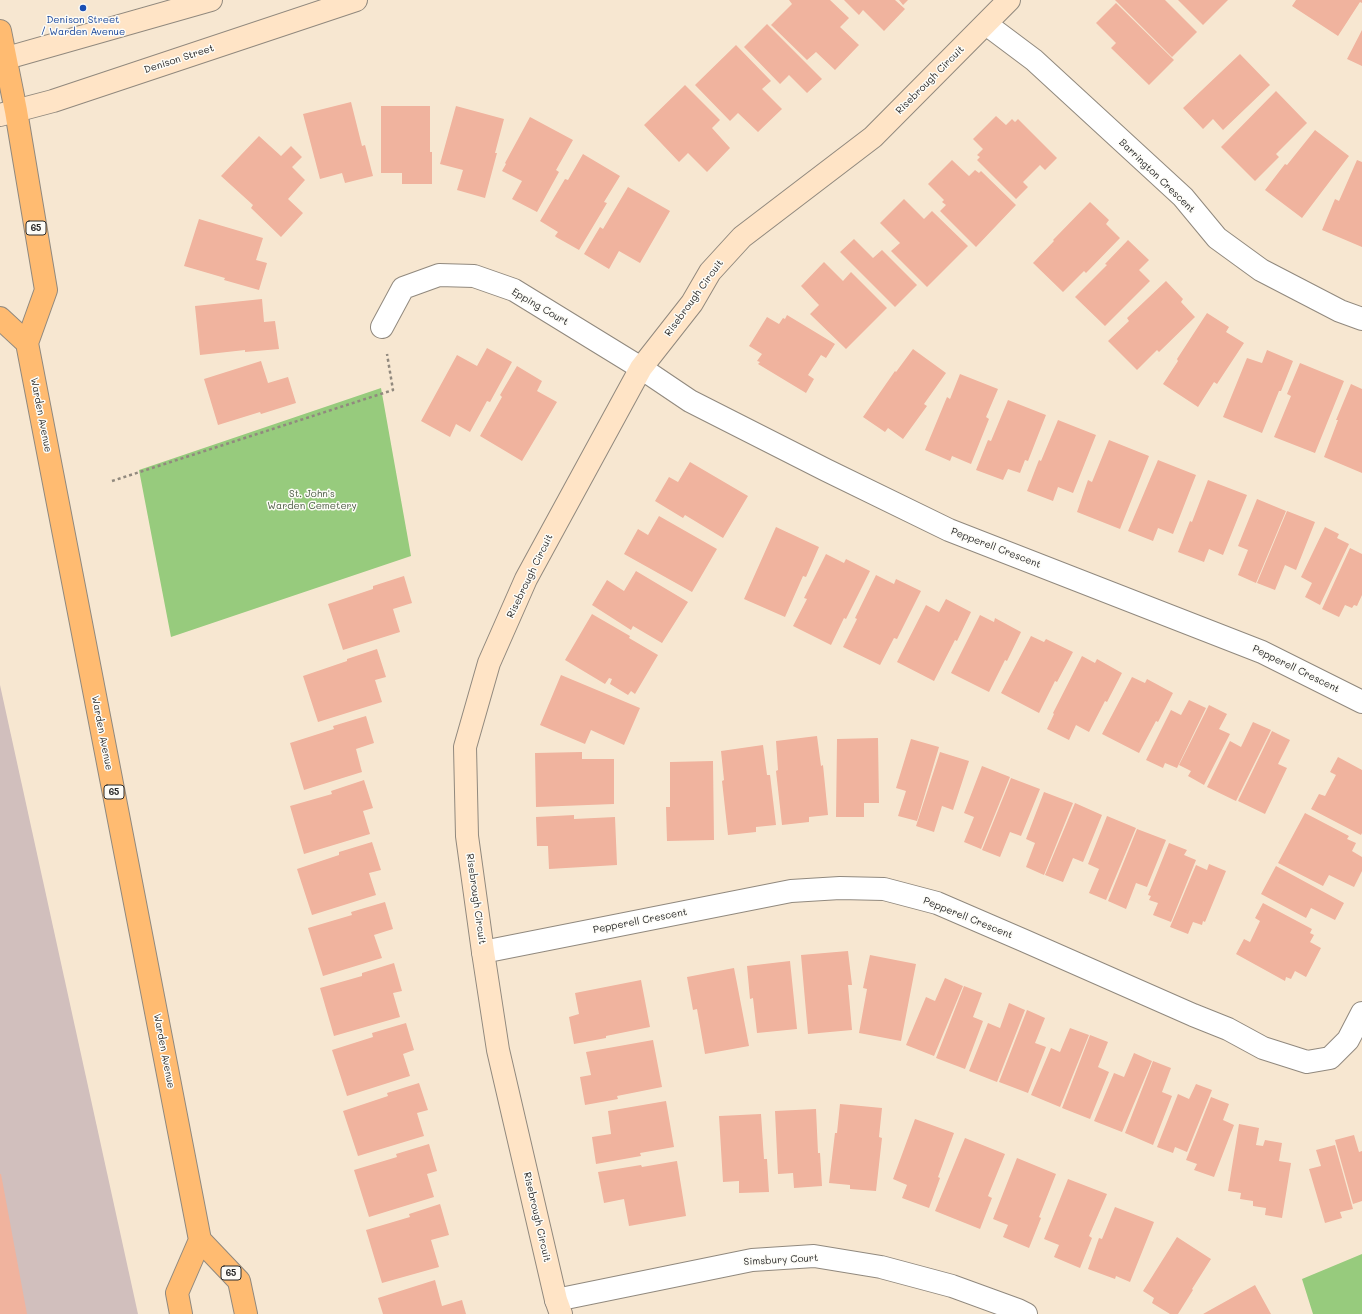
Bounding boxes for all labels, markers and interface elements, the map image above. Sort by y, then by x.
marker: Denison Street / Warden Avenue [78,3,88,13]
place label: Denison Street / Warden Avenue [41,14,125,38]
street label: Denison Street [142,42,216,76]
street label: Risebrough Circuit [893,43,967,117]
street label: Barrington Crescent [1116,137,1198,215]
road number: 65 [26,221,46,235]
street label: Risebrough Circuit [662,257,726,339]
street label: Epping Court [509,286,571,328]
street label: Warden Avenue [28,377,54,453]
park label: St. John's Warden Cemetery [267,488,357,512]
street label: Pepperell Crescent [949,525,1043,571]
street label: Risebrough Circuit [504,532,556,620]
street label: Pepperell Crescent [1250,643,1342,695]
street label: Warden Avenue [89,695,115,771]
road number: 65 [104,785,124,799]
street label: Risebrough Circuit [464,853,488,945]
street label: Pepperell Crescent [921,895,1015,941]
street label: Pepperell Crescent [592,906,688,936]
street label: Warden Avenue [151,1013,177,1089]
street label: Risebrough Circuit [521,1171,553,1263]
street label: Simsbury Court [743,1252,819,1268]
road number: 65 [221,1266,241,1280]

